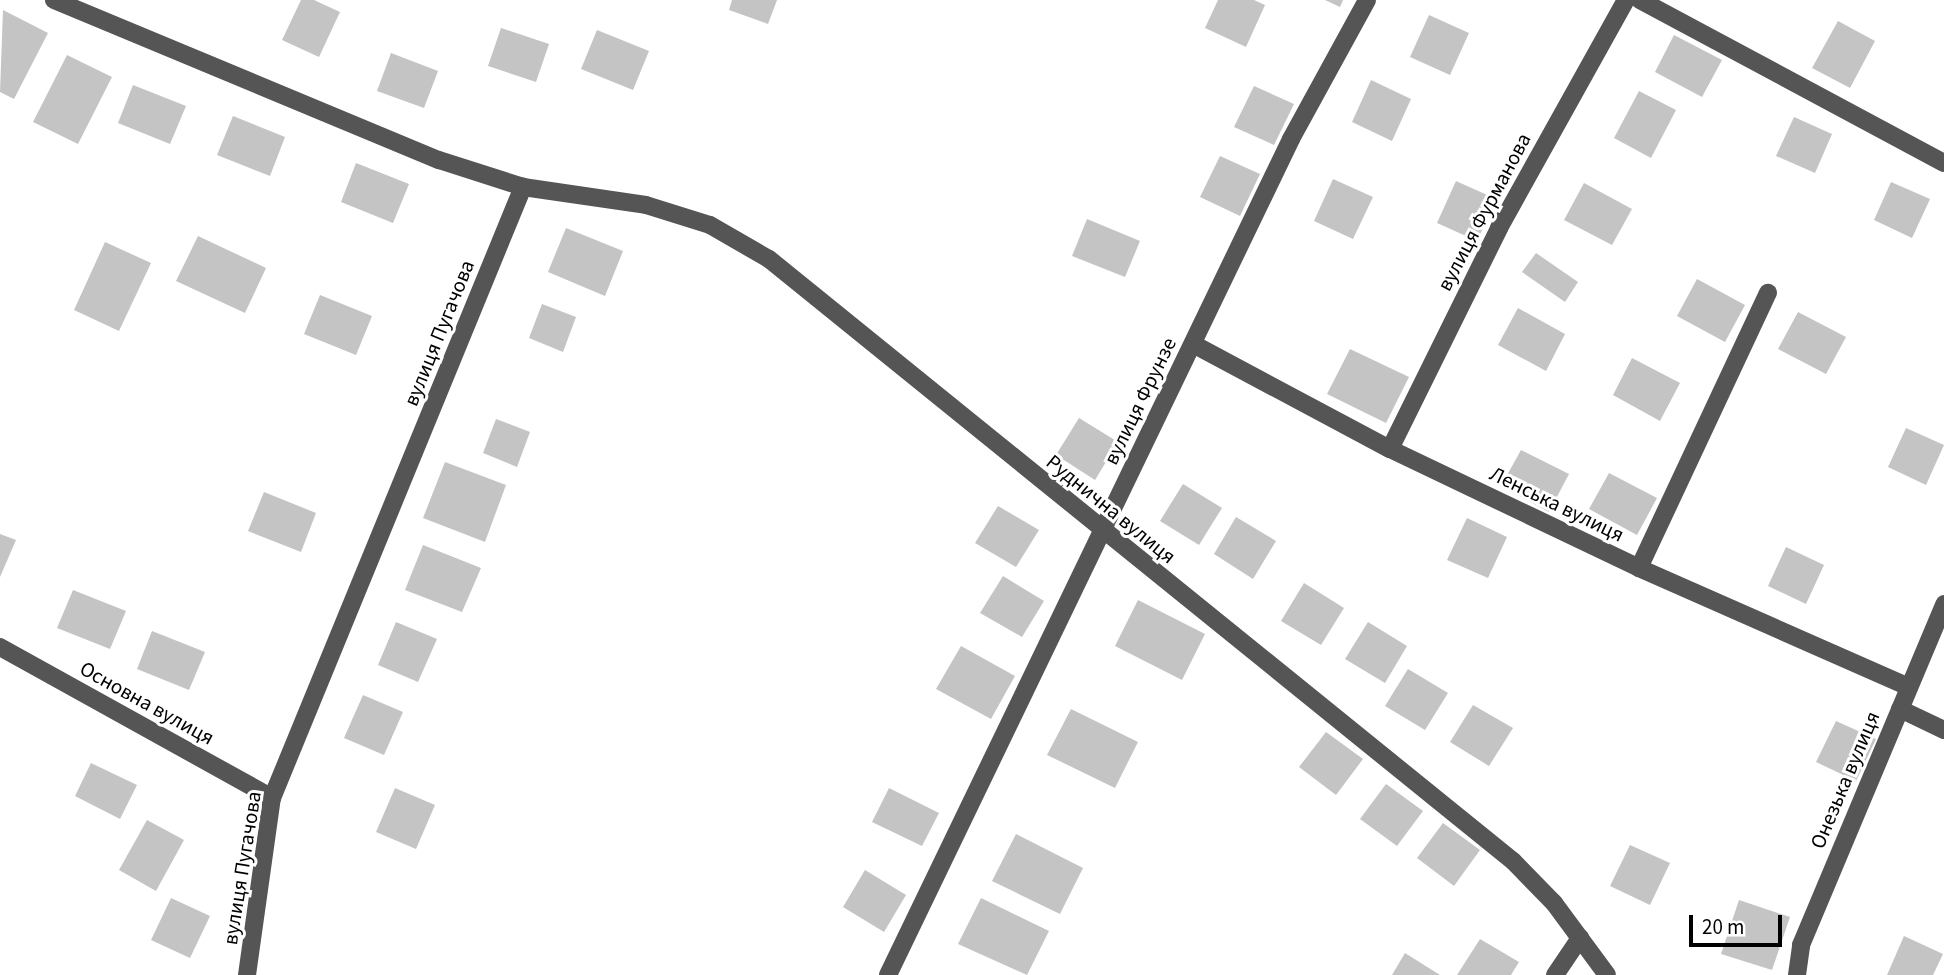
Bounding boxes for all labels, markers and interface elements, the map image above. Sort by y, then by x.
street label: вулиця Фурманова [1432,129,1536,295]
street label: вулиця Пугачова [398,256,480,410]
street label: вулиця Фрунзе [1098,333,1182,469]
street label: Руднична вулиця [1041,449,1181,569]
street label: Ленська вулиця [1486,461,1628,547]
street label: Основна вулиця [75,656,219,750]
street label: Онезька вулиця [1805,708,1885,852]
street label: вулиця Пугачова [217,789,267,947]
scale bar [1692,902,1785,946]
text: 20 m [1702,912,1744,942]

